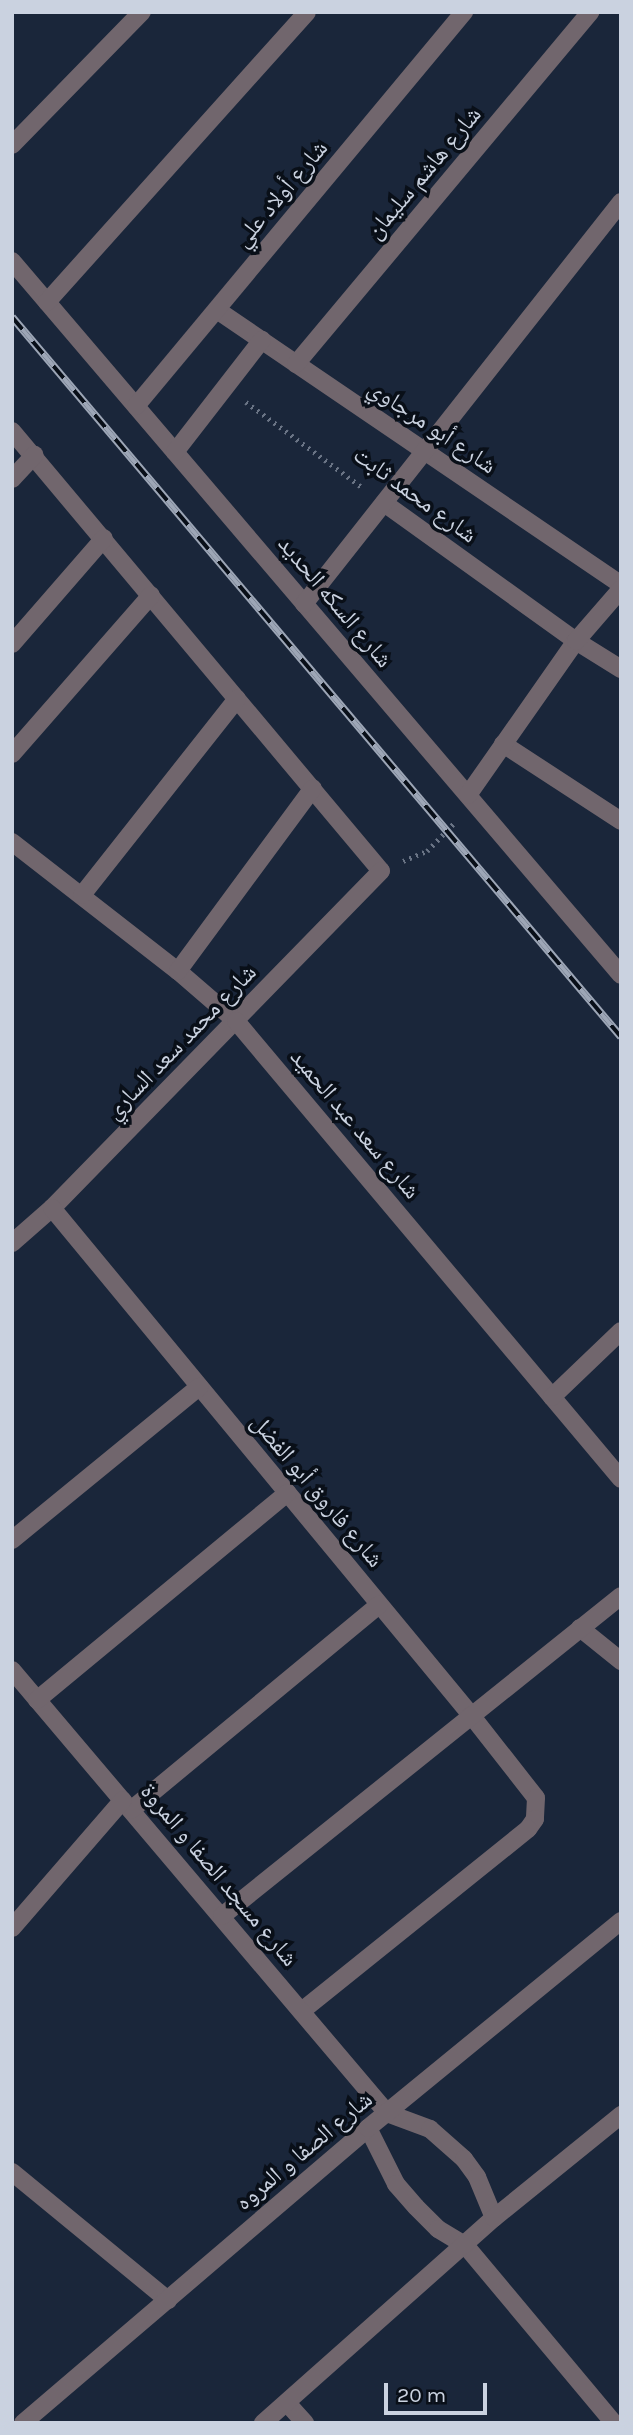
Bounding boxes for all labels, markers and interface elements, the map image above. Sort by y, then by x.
street label: شارع هاشم سليمان [360,101,488,245]
street label: شارع أولاد علي [228,135,334,253]
street label: شارع أبو مرجاوي [362,374,502,480]
street label: شارع محمد ثابت [348,441,482,549]
street label: شارع السكه الحديد [271,530,399,674]
street label: شارع محمد سعد الساري [99,958,263,1126]
street label: شارع سعد عبد الحميد [284,1043,426,1205]
street label: شارع فاروق أبو الفضل [244,1408,390,1574]
street label: شارع مسجد الصفا و المروة [134,1778,304,1972]
street label: شارع الصفا و المروه [230,2085,378,2217]
scale bar [388,2368,491,2412]
text: 20 m [397,2383,446,2407]

